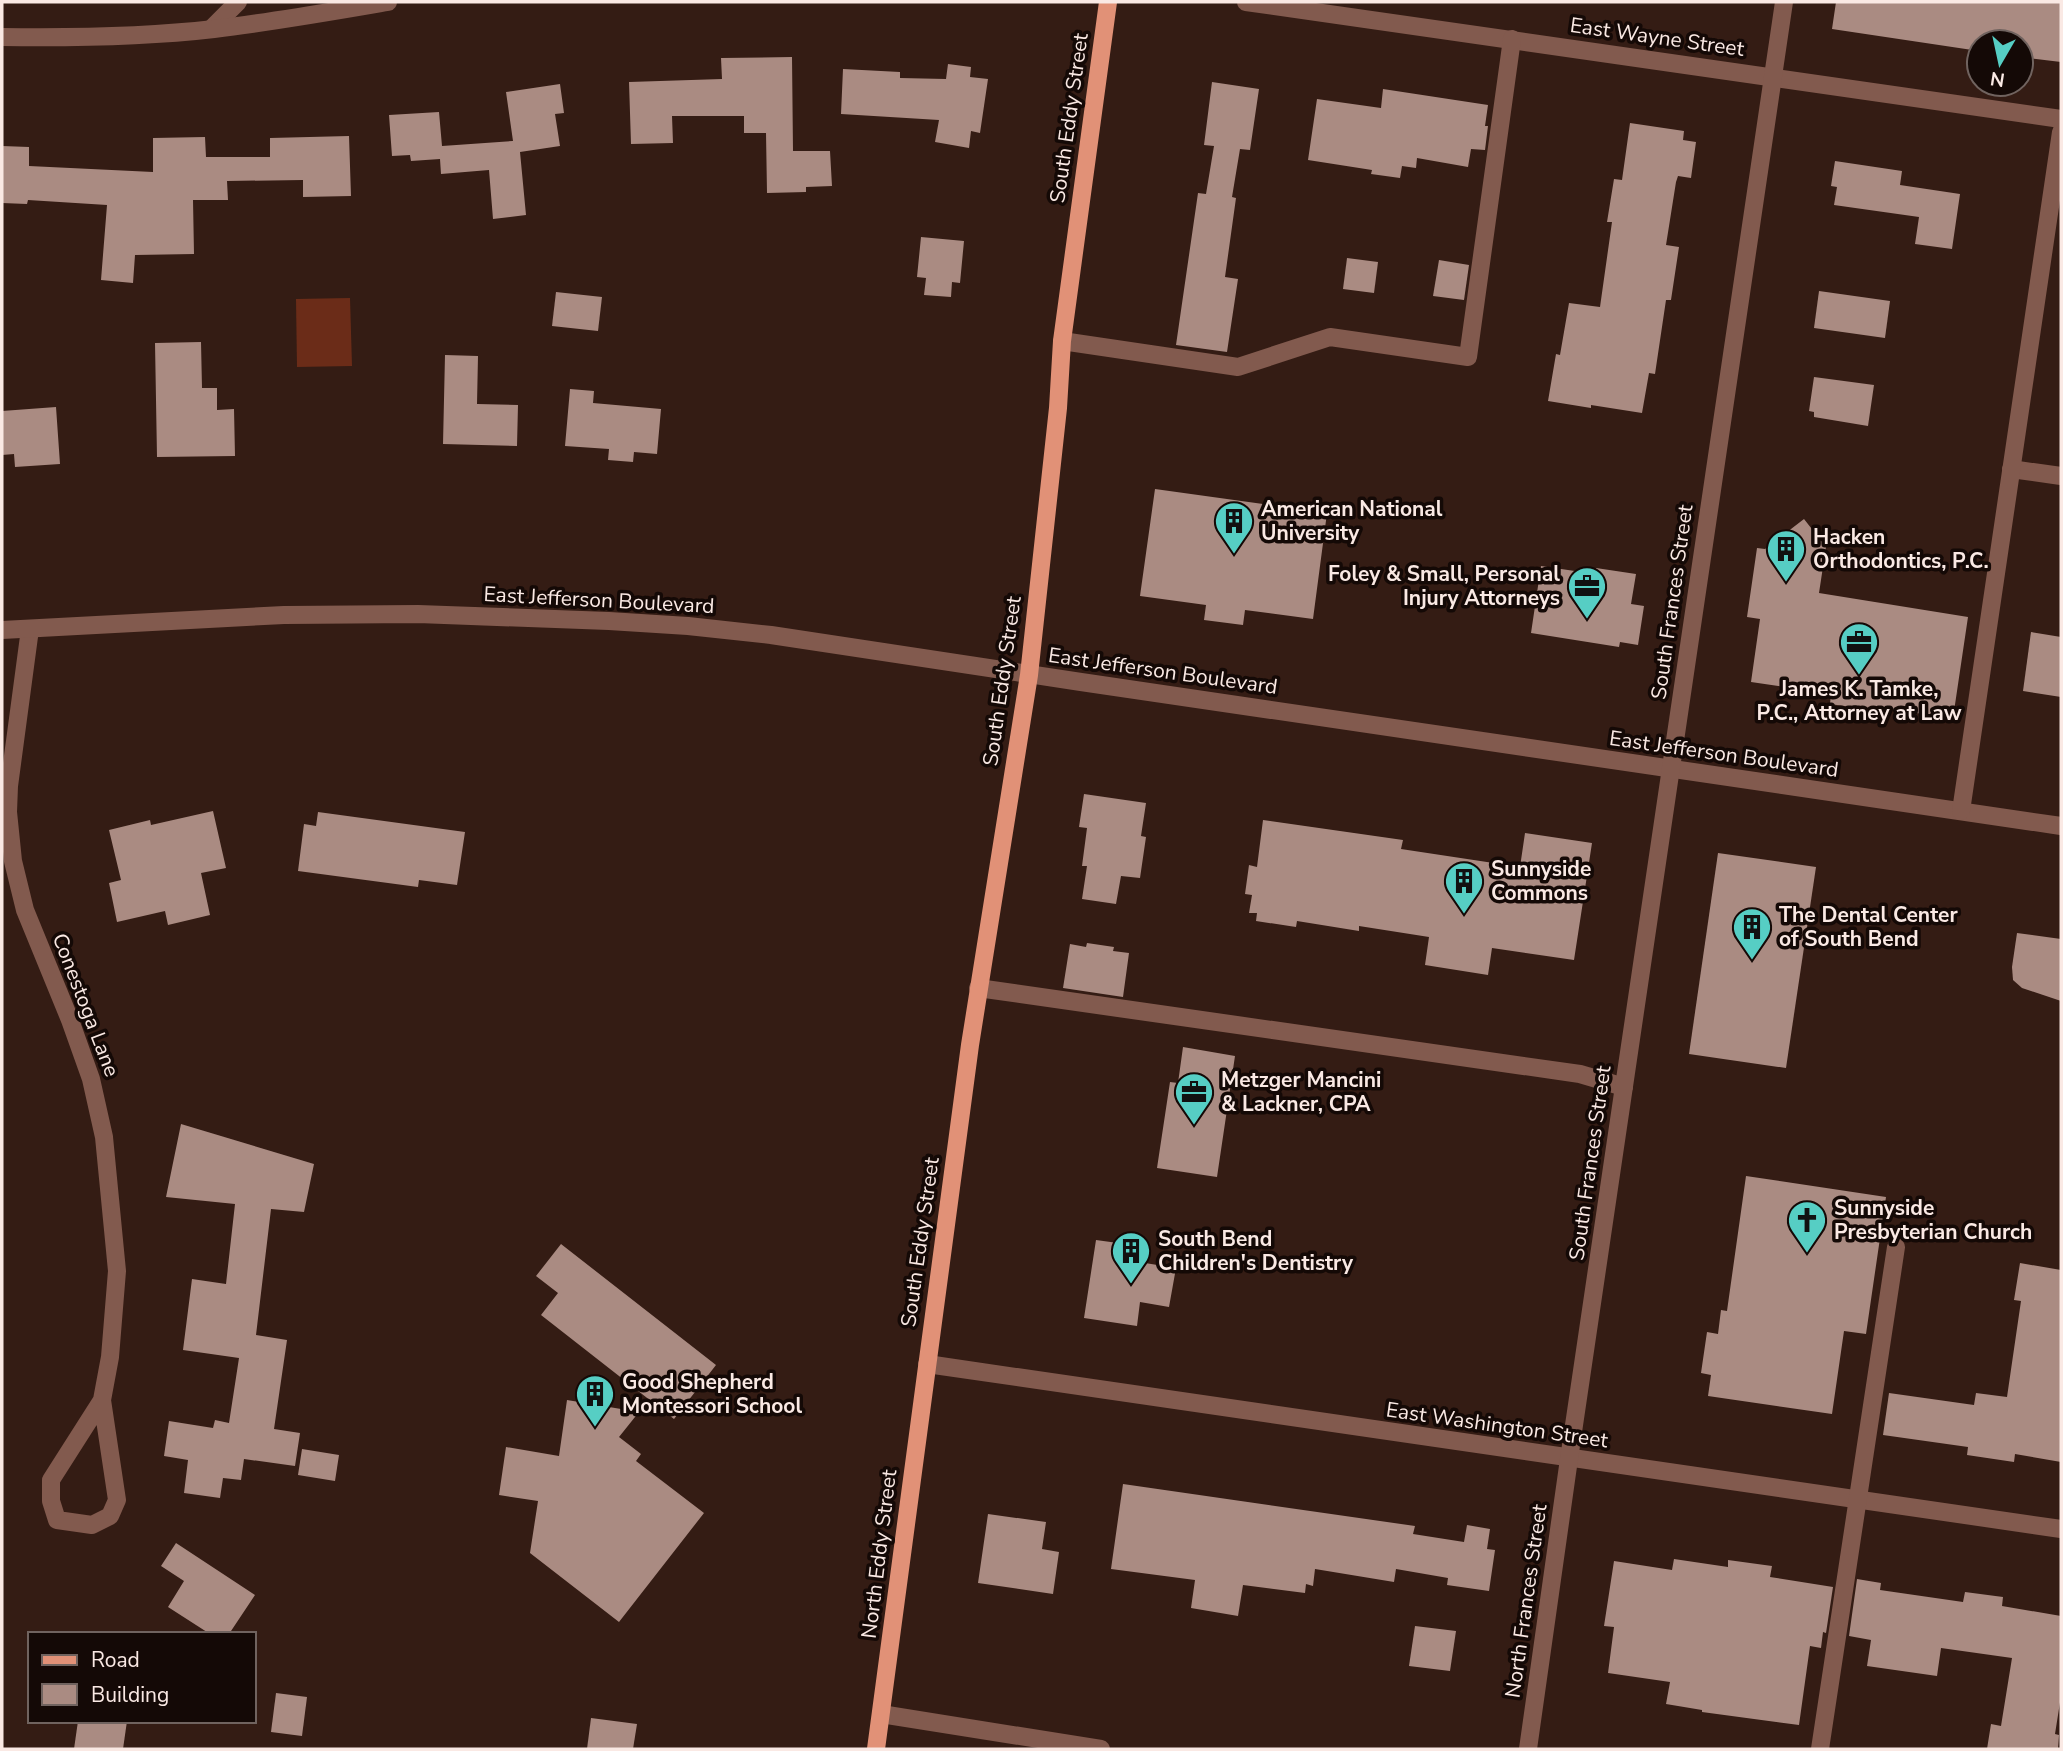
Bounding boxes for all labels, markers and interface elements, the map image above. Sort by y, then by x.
street label: East Wayne Street [1568,11,1746,63]
north arrow [1965,28,2035,98]
street label: South Eddy Street [1043,31,1095,205]
text: N [1988,65,2007,93]
place label: American National University [1261,495,1443,547]
building icon: American National University [1213,500,1255,555]
street label: South Frances Street [1644,502,1700,701]
place label: Hacken Orthodontics, P.C. [1813,523,1989,575]
building icon: Hacken Orthodontics, P.C. [1765,528,1807,583]
place label: Foley & Small, Personal Injury Attorneys [1328,560,1560,612]
office icon: Foley & Small, Personal Injury Attorneys [1566,565,1608,620]
street label: East Jefferson Boulevard [483,580,715,620]
street label: South Eddy Street [976,594,1028,768]
office icon: James K. Tamke, P.C., Attorney at Law [1838,621,1880,676]
street label: East Jefferson Boulevard [1047,641,1279,701]
place label: James K. Tamke, P.C., Attorney at Law [1756,675,1962,727]
street label: East Jefferson Boulevard [1608,724,1840,784]
place label: Sunnyside Commons [1491,855,1591,907]
building icon: Sunnyside Commons [1443,860,1485,915]
place label: The Dental Center of South Bend [1779,901,1958,953]
building icon: The Dental Center of South Bend [1731,906,1773,961]
street label: Conestoga Lane [46,929,126,1081]
street label: South Frances Street [1562,1063,1618,1262]
place label: Metzger Mancini & Lackner, CPA [1221,1066,1381,1118]
office icon: Metzger Mancini & Lackner, CPA [1173,1071,1215,1126]
street label: South Eddy Street [894,1155,946,1329]
place label: Sunnyside Presbyterian Church [1834,1194,2032,1246]
church icon: Sunnyside Presbyterian Church [1786,1199,1828,1254]
place label: South Bend Children's Dentistry [1158,1225,1354,1277]
building icon: South Bend Children's Dentistry [1110,1230,1152,1285]
place label: Good Shepherd Montessori School [622,1368,802,1420]
building icon: Good Shepherd Montessori School [574,1373,616,1428]
street label: East Washington Street [1384,1396,1610,1455]
street label: North Eddy Street [855,1467,903,1640]
street label: North Frances Street [1499,1502,1554,1700]
legend [28,1632,256,1723]
text: Road [91,1646,140,1674]
text: Building [91,1681,169,1709]

